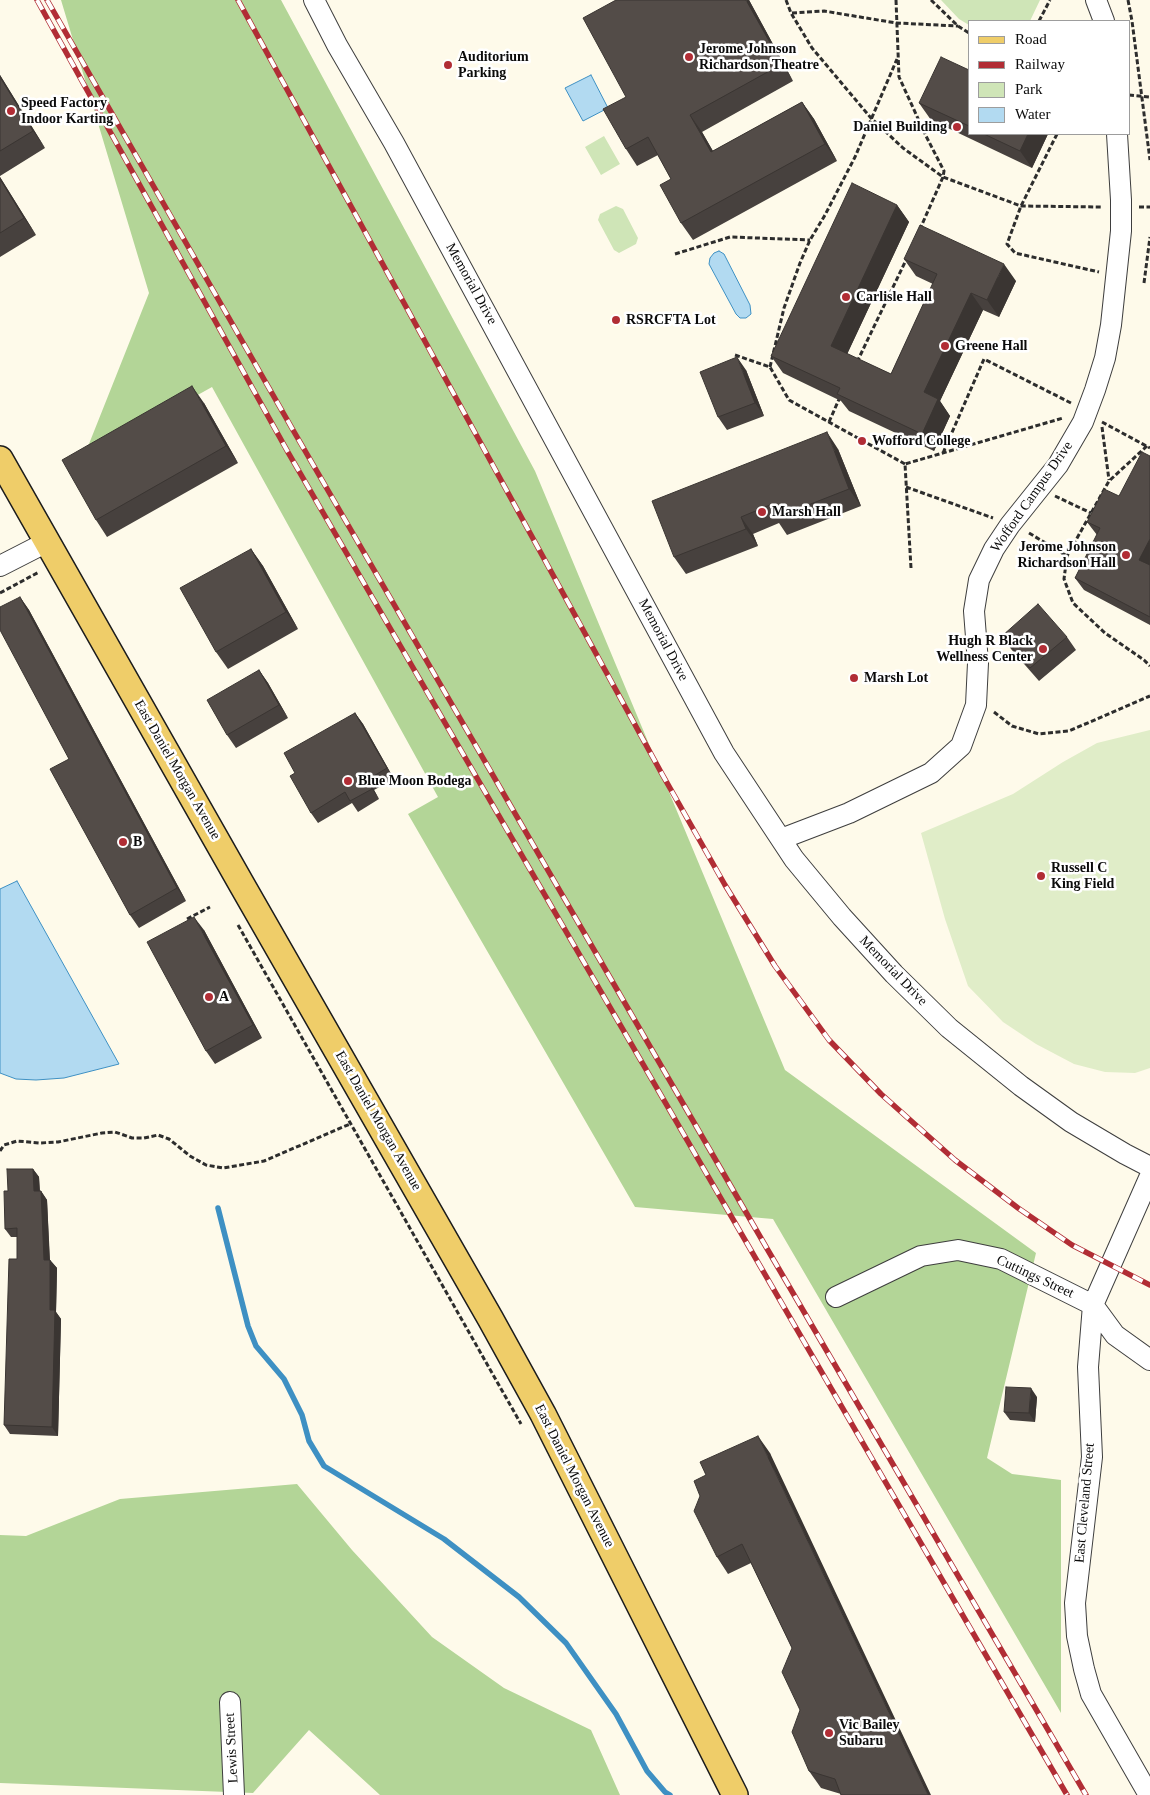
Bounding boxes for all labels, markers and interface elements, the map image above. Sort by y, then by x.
legend [968,20,1130,135]
text: Road [1015,31,1047,47]
place label: Jerome Johnson Richardson Theatre [699,41,819,74]
place label: Auditorium Parking [458,49,529,82]
marker: Jerome Johnson Richardson Theatre [683,51,695,63]
text: Railway [1015,56,1065,72]
marker: Auditorium Parking [442,59,454,71]
text: Park [1015,81,1043,97]
place label: Speed Factory Indoor Karting [21,95,113,128]
marker: Speed Factory Indoor Karting [5,105,17,117]
text: Water [1015,106,1050,122]
place label: Daniel Building [853,119,947,135]
marker: Daniel Building [951,121,963,133]
street label: Memorial Drive [442,240,500,328]
place label: Carlisle Hall [856,289,932,305]
marker: Carlisle Hall [840,291,852,303]
place label: RSRCFTA Lot [626,312,716,328]
marker: RSRCFTA Lot [610,314,622,326]
place label: Greene Hall [955,338,1027,354]
marker: Greene Hall [939,340,951,352]
place label: Wofford College [872,433,970,449]
marker: Wofford College [856,435,868,447]
street label: Wofford Campus Drive [987,438,1077,556]
place label: Marsh Hall [772,504,841,520]
marker: Marsh Hall [756,506,768,518]
place label: Jerome Johnson Richardson Hall [1018,539,1116,572]
marker: Jerome Johnson Richardson Hall [1120,549,1132,561]
street label: Memorial Drive [634,596,692,684]
place label: Hugh R Black Wellness Center [936,633,1033,666]
marker: Hugh R Black Wellness Center [1037,643,1049,655]
place label: Marsh Lot [864,670,928,686]
marker: Marsh Lot [848,672,860,684]
street label: East Daniel Morgan Avenue [130,697,224,843]
place label: Blue Moon Bodega [358,773,472,789]
marker: Blue Moon Bodega [342,775,354,787]
place label: B [133,834,142,850]
marker: B [117,836,129,848]
place label: Russell C King Field [1051,860,1114,892]
marker: Russell C King Field [1035,870,1047,882]
street label: Memorial Drive [855,933,931,1009]
place label: A [219,989,229,1005]
marker: A [203,991,215,1003]
street label: East Daniel Morgan Avenue [331,1048,425,1194]
street label: Cuttings Street [994,1252,1076,1302]
street label: East Daniel Morgan Avenue [531,1402,617,1550]
street label: East Cleveland Street [1071,1442,1099,1564]
street label: Lewis Street [222,1712,242,1784]
place label: Vic Bailey Subaru [839,1717,900,1750]
marker: Vic Bailey Subaru [823,1727,835,1739]

